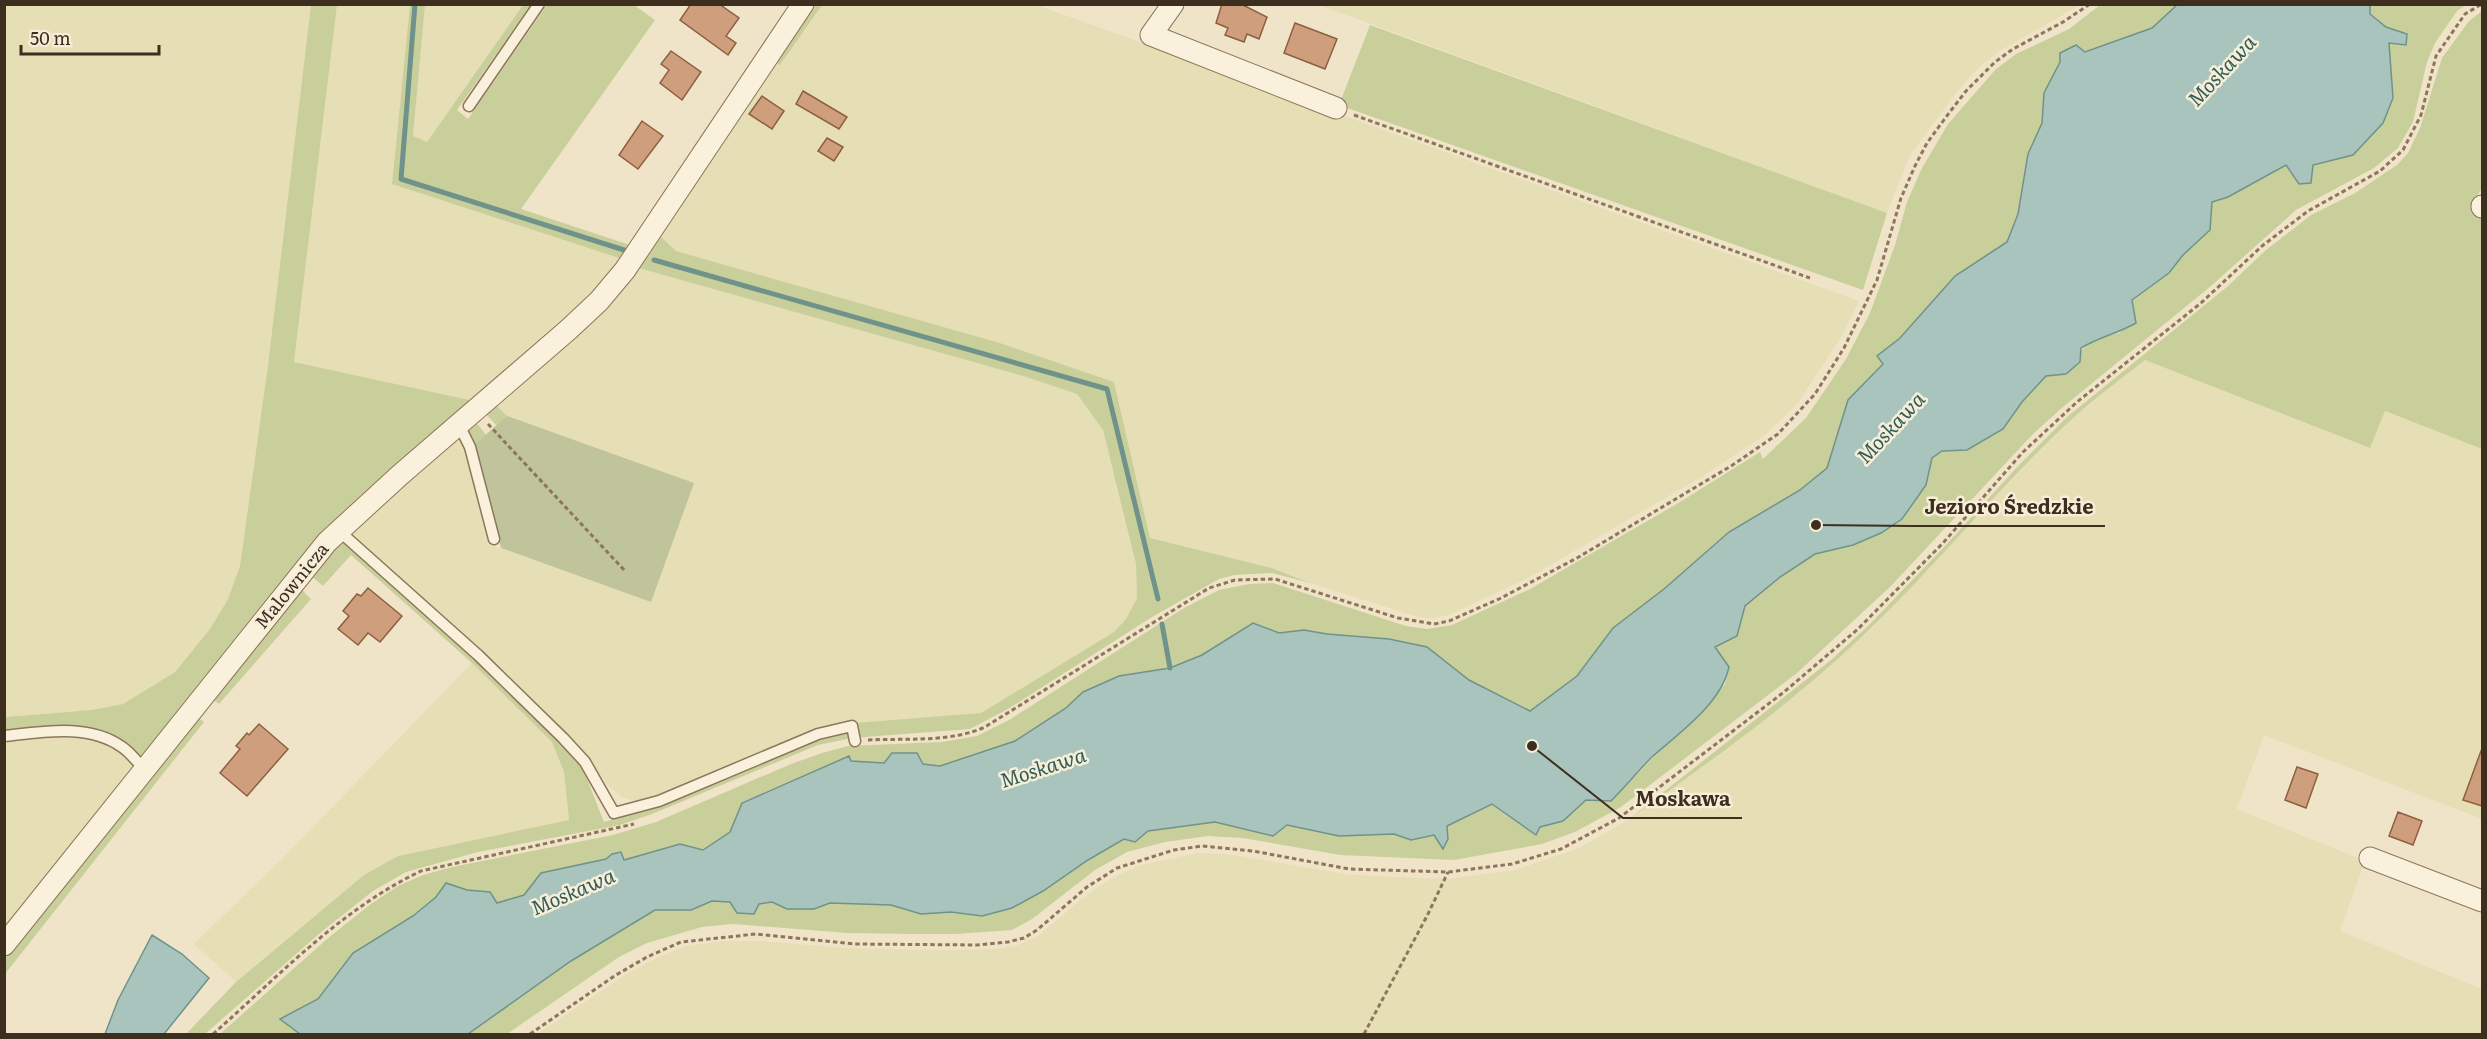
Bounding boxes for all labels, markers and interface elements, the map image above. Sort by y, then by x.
scale bar [21,18,159,56]
text: 50 m [30,24,71,51]
water label: Moskawa [2179,27,2262,112]
water label: Moskawa [1848,384,1931,469]
callout: Jezioro Średzkie [1912,488,2105,526]
text: Jezioro Średzkie [1924,490,2094,520]
street label: Malownicza [247,536,334,634]
water label: Moskawa [996,738,1090,794]
callout: Moskawa [1623,780,1742,818]
text: Moskawa [1635,782,1731,812]
water label: Moskawa [526,859,619,921]

